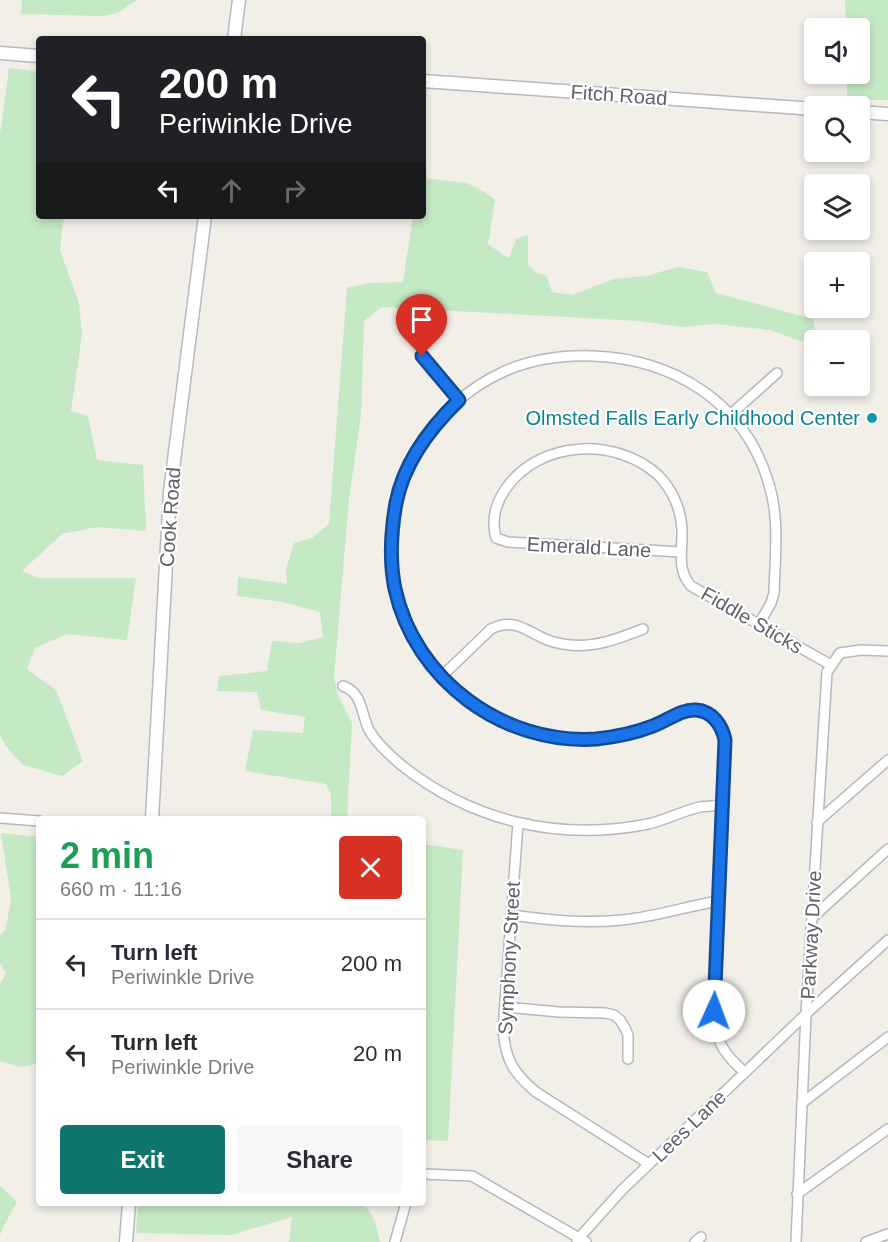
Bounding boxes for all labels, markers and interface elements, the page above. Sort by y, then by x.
map controls [804,18,870,396]
button: sound [804,18,870,84]
icon: left [60,60,138,138]
text: 200 m [159,60,278,107]
street label: Fitch Road [570,81,668,109]
button: search [804,96,870,162]
text: Periwinkle Drive [159,109,353,139]
icon: left [152,174,185,207]
icon: ahead [215,174,248,207]
icon: right [278,174,311,207]
button: layers [804,174,870,240]
button: + [804,252,870,318]
pin [396,294,447,356]
icon: arrive [405,303,438,336]
button: − [804,330,870,396]
place label: Olmsted Falls Early Childhood Center [525,407,860,429]
marker: Olmsted Falls Early Childhood Center [865,411,879,425]
street label: Cook Road [156,466,184,568]
street label: Emerald Lane [526,533,652,561]
street label: Fiddle Sticks [697,582,807,658]
text: 2 min [60,835,154,876]
button: close [339,836,402,899]
street label: Parkway Drive [797,870,825,1000]
text: 660 m · 11:16 [60,878,182,900]
street label: Symphony Street [494,880,524,1035]
text: Turn left [111,940,197,965]
icon: left [60,948,93,981]
text: 200 m [341,951,402,976]
text: Periwinkle Drive [111,966,254,988]
position arrow [682,979,746,1043]
text: Turn left [111,1030,197,1055]
icon: left [60,1038,93,1071]
text: 20 m [353,1041,402,1066]
text: Periwinkle Drive [111,1056,254,1078]
street label: Lees Lane [648,1086,730,1166]
button: Exit [60,1125,225,1194]
button: Share [237,1125,402,1194]

